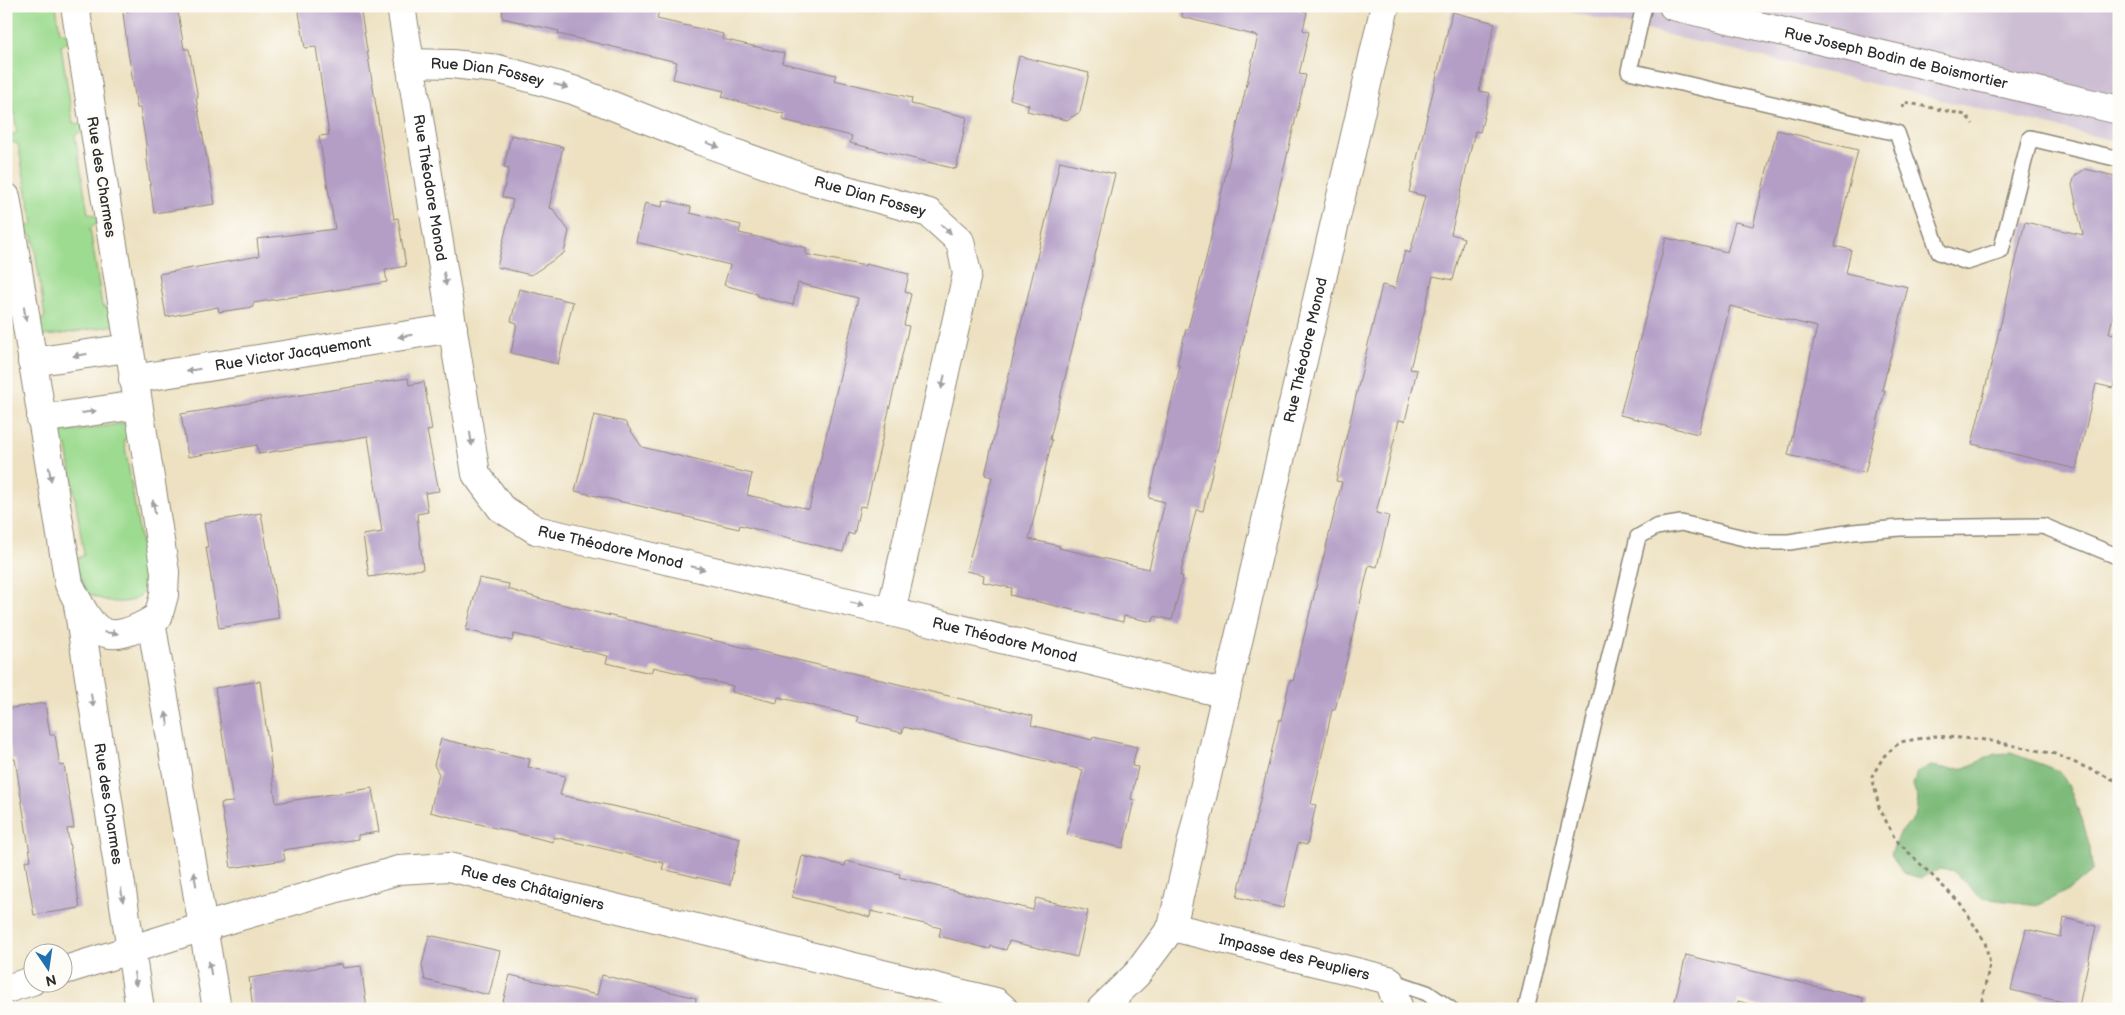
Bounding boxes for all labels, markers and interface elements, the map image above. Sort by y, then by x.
street label: Rue Joseph Bodin de Boismortier [1783,23,2010,93]
street label: Rue Dian Fossey [430,54,546,91]
one-way arrow [554,83,569,91]
street label: Rue Théodore Monod [409,113,451,262]
street label: Rue des Charmes [82,115,120,240]
one-way arrow [705,142,720,149]
street label: Rue Dian Fossey [812,172,928,221]
one-way arrow [940,223,952,235]
one-way arrow [442,271,450,287]
street label: Rue Théodore Monod [1279,276,1331,424]
one-way arrow [21,306,29,322]
street label: Rue Victor Jacquemont [214,332,373,375]
one-way arrow [397,332,413,340]
one-way arrow [72,351,88,359]
one-way arrow [185,367,201,375]
one-way arrow [939,374,947,389]
one-way arrow [82,408,98,416]
one-way arrow [467,432,475,448]
one-way arrow [47,467,55,483]
one-way arrow [149,499,157,515]
street label: Rue Théodore Monod [536,521,685,573]
one-way arrow [691,564,706,572]
one-way arrow [849,600,864,608]
street label: Rue Théodore Monod [930,613,1079,667]
one-way arrow [104,629,120,637]
one-way arrow [89,692,97,708]
one-way arrow [163,710,171,726]
street label: Rue des Charmes [90,742,127,866]
street label: Rue des Châtaigniers [459,861,607,915]
one-way arrow [191,871,199,887]
one-way arrow [119,888,127,904]
street label: Impasse des Peupliers [1217,929,1372,985]
north arrow [22,942,72,992]
one-way arrow [206,959,214,975]
text: N [44,971,58,990]
one-way arrow [131,971,139,987]

